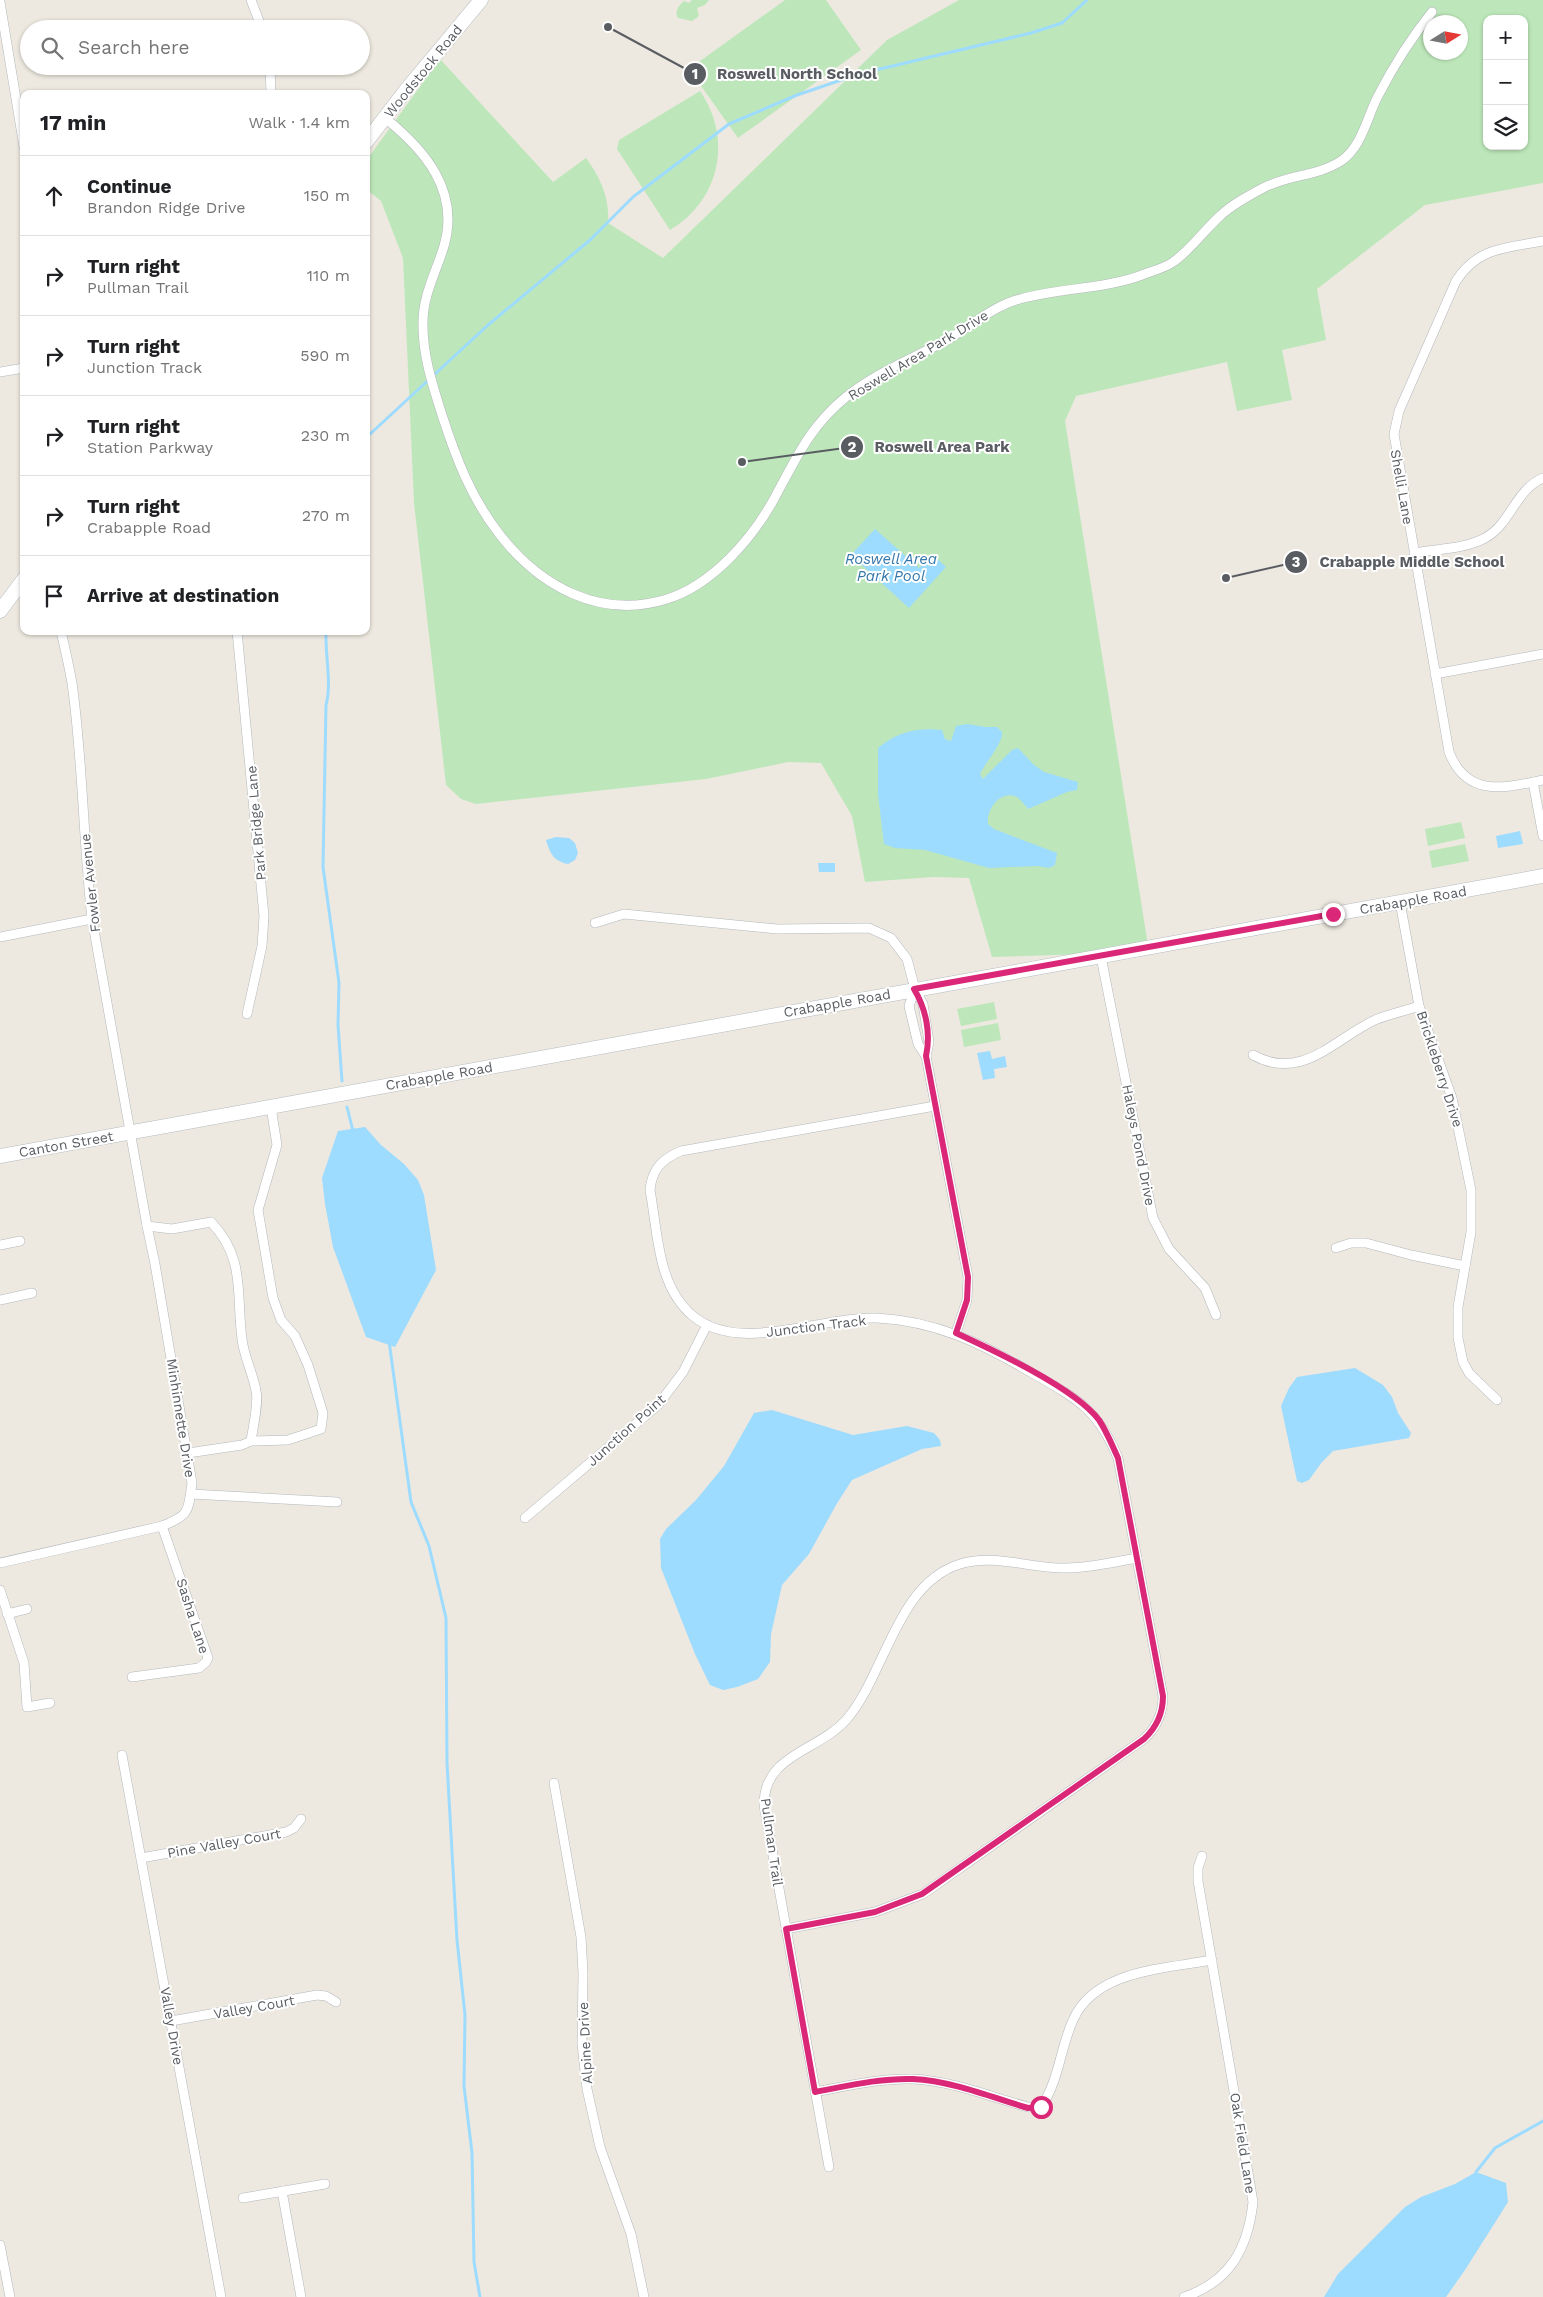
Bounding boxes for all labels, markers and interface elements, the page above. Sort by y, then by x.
north arrow [1423,15,1468,60]
map controls [1483,15,1528,150]
button: + [1483,15,1528,60]
search box [20,20,370,75]
street label: Woodstock Road [381,21,465,121]
icon: search [38,34,66,62]
text: Search here [78,36,189,59]
callout: Roswell North School [682,59,887,89]
button: − [1483,60,1528,105]
text: 1 [692,65,698,83]
text: Roswell North School [717,65,877,83]
button: layers [1483,105,1528,150]
text: 17 min [40,110,106,135]
text: Walk · 1.4 km [248,113,350,132]
text: Continue [87,175,171,198]
icon: ahead [40,182,68,210]
text: 150 m [304,186,350,205]
text: Brandon Ridge Drive [87,198,246,217]
text: Turn right [87,255,180,278]
icon: right [40,262,68,290]
text: 110 m [307,266,350,285]
text: Pullman Trail [87,278,189,297]
street label: Roswell Area Park Drive [845,307,991,403]
text: Turn right [87,335,180,358]
icon: right [40,342,68,370]
text: 590 m [300,346,350,365]
text: Junction Track [87,358,202,377]
text: Turn right [87,415,180,438]
icon: right [40,422,68,450]
text: 230 m [301,426,350,445]
callout: Roswell Area Park [839,432,1020,462]
text: Station Parkway [87,438,213,457]
text: 2 [848,438,857,456]
text: Roswell Area Park [874,438,1010,456]
street label: Shelli Lane [1388,448,1416,526]
text: Turn right [87,495,180,518]
icon: right [40,502,68,530]
text: 270 m [302,506,350,525]
text: Crabapple Road [87,518,211,537]
callout: Crabapple Middle School [1284,547,1514,577]
water label: Roswell Area Park Pool [845,550,937,585]
text: 3 [1292,553,1301,571]
text: Crabapple Middle School [1319,553,1505,571]
icon: arrive [40,582,68,610]
text: Arrive at destination [87,584,279,607]
street label: Park Bridge Lane [243,765,269,881]
street label: Fowler Avenue [77,833,103,933]
street label: Crabapple Road [1358,883,1468,917]
route end [1322,903,1345,926]
street label: Crabapple Road [782,986,892,1020]
street label: Brickleberry Drive [1414,1009,1466,1129]
street label: Crabapple Road [384,1059,494,1093]
street label: Haleys Pond Drive [1119,1083,1159,1207]
street label: Canton Street [17,1128,115,1160]
street label: Junction Track [765,1312,867,1340]
street label: Minhinnette Drive [164,1357,198,1479]
street label: Junction Point [584,1391,668,1469]
street label: Sasha Lane [173,1576,213,1656]
street label: Pullman Trail [758,1797,786,1888]
street label: Pine Valley Court [166,1825,282,1861]
street label: Valley Drive [157,1986,187,2066]
street label: Valley Court [212,1992,296,2022]
street label: Alpine Drive [575,2001,595,2085]
street label: Oak Field Lane [1227,2091,1259,2195]
route start [1030,2096,1053,2119]

